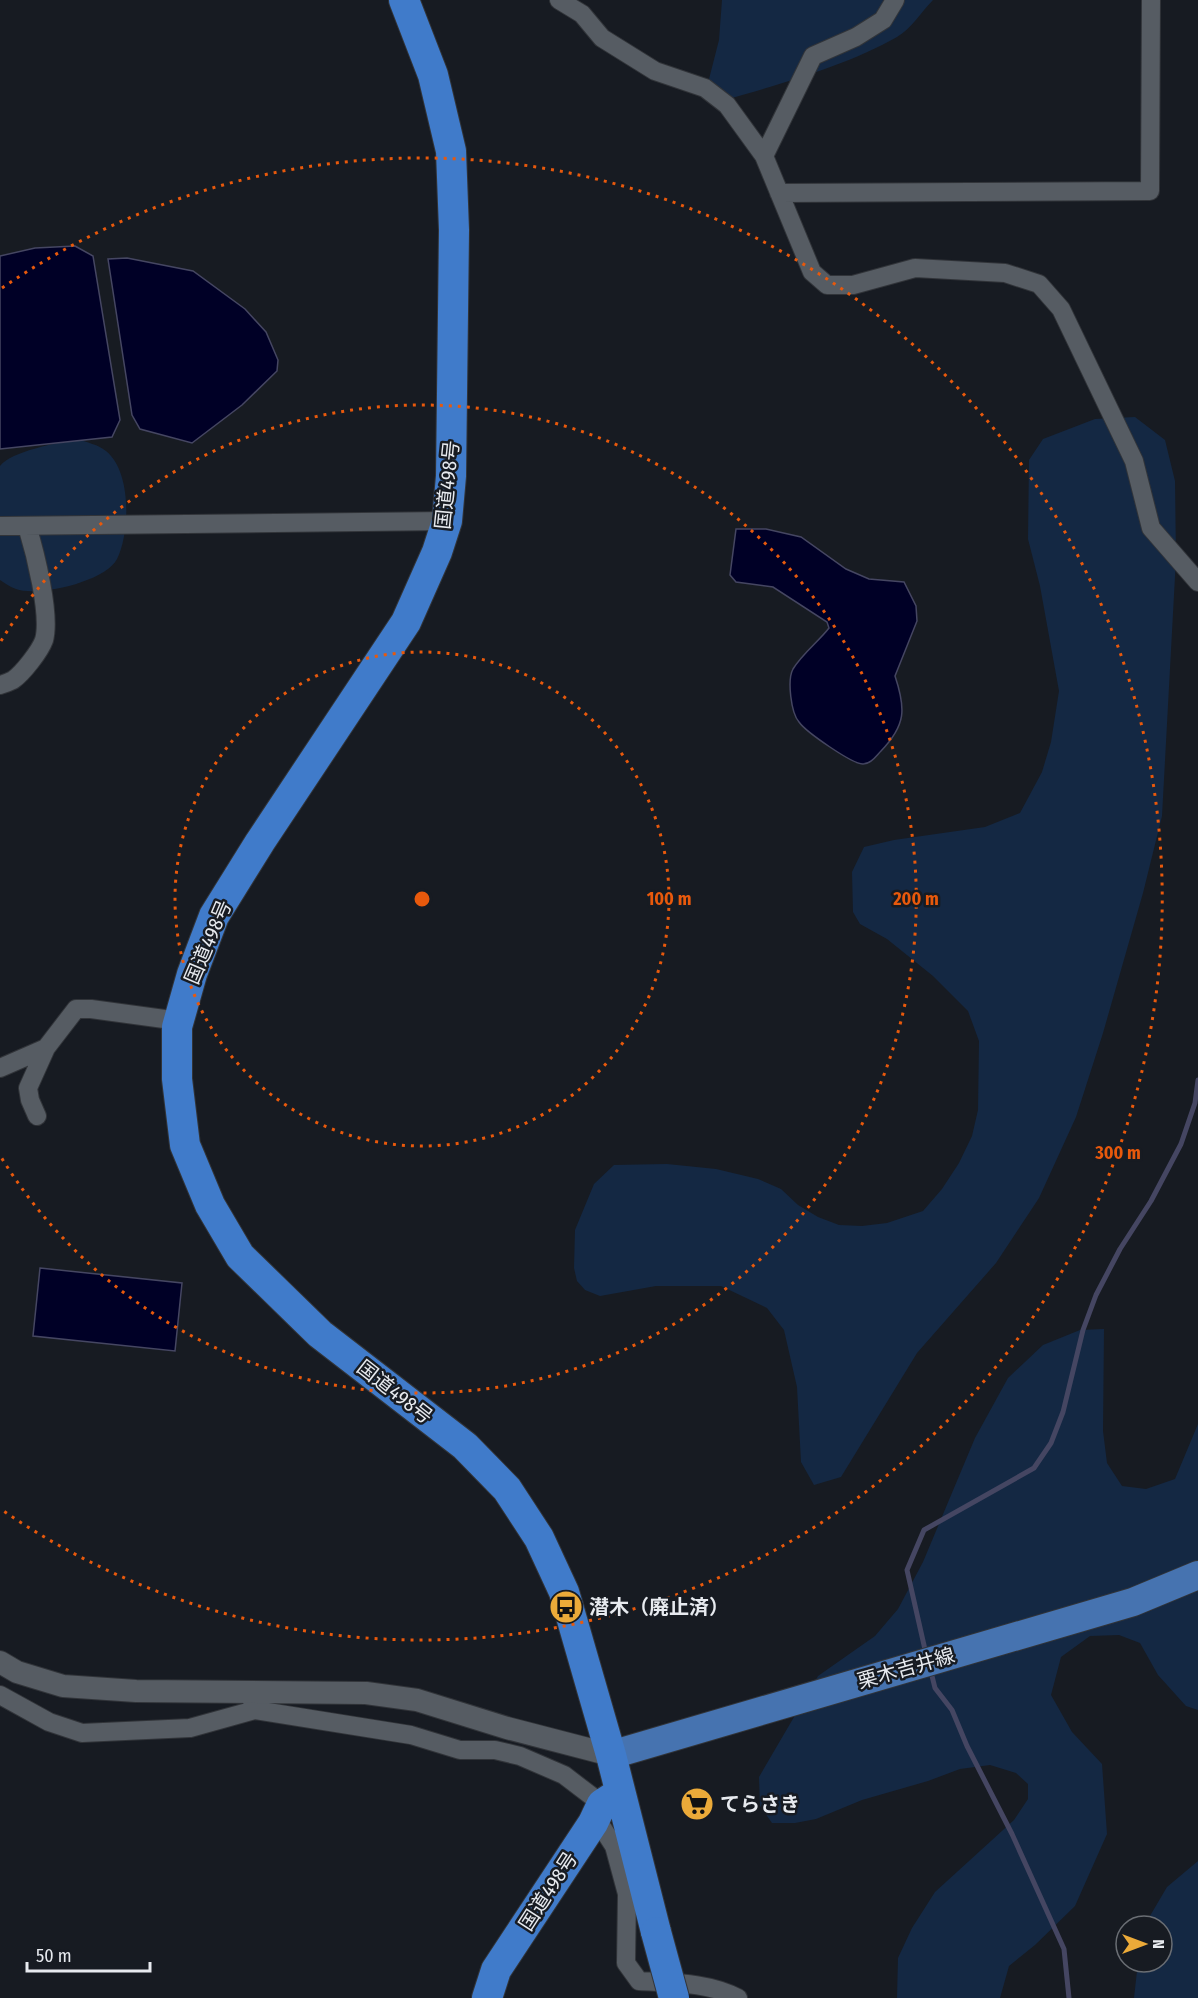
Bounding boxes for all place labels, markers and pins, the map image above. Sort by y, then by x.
centre of rings [412,889,432,909]
bus stop icon: 潜木（廃止済） [548,1589,584,1625]
place label: 潜木（廃止済） [589,1595,729,1619]
supermarket icon: てらさき [679,1786,715,1822]
place label: てらさき [720,1792,800,1816]

